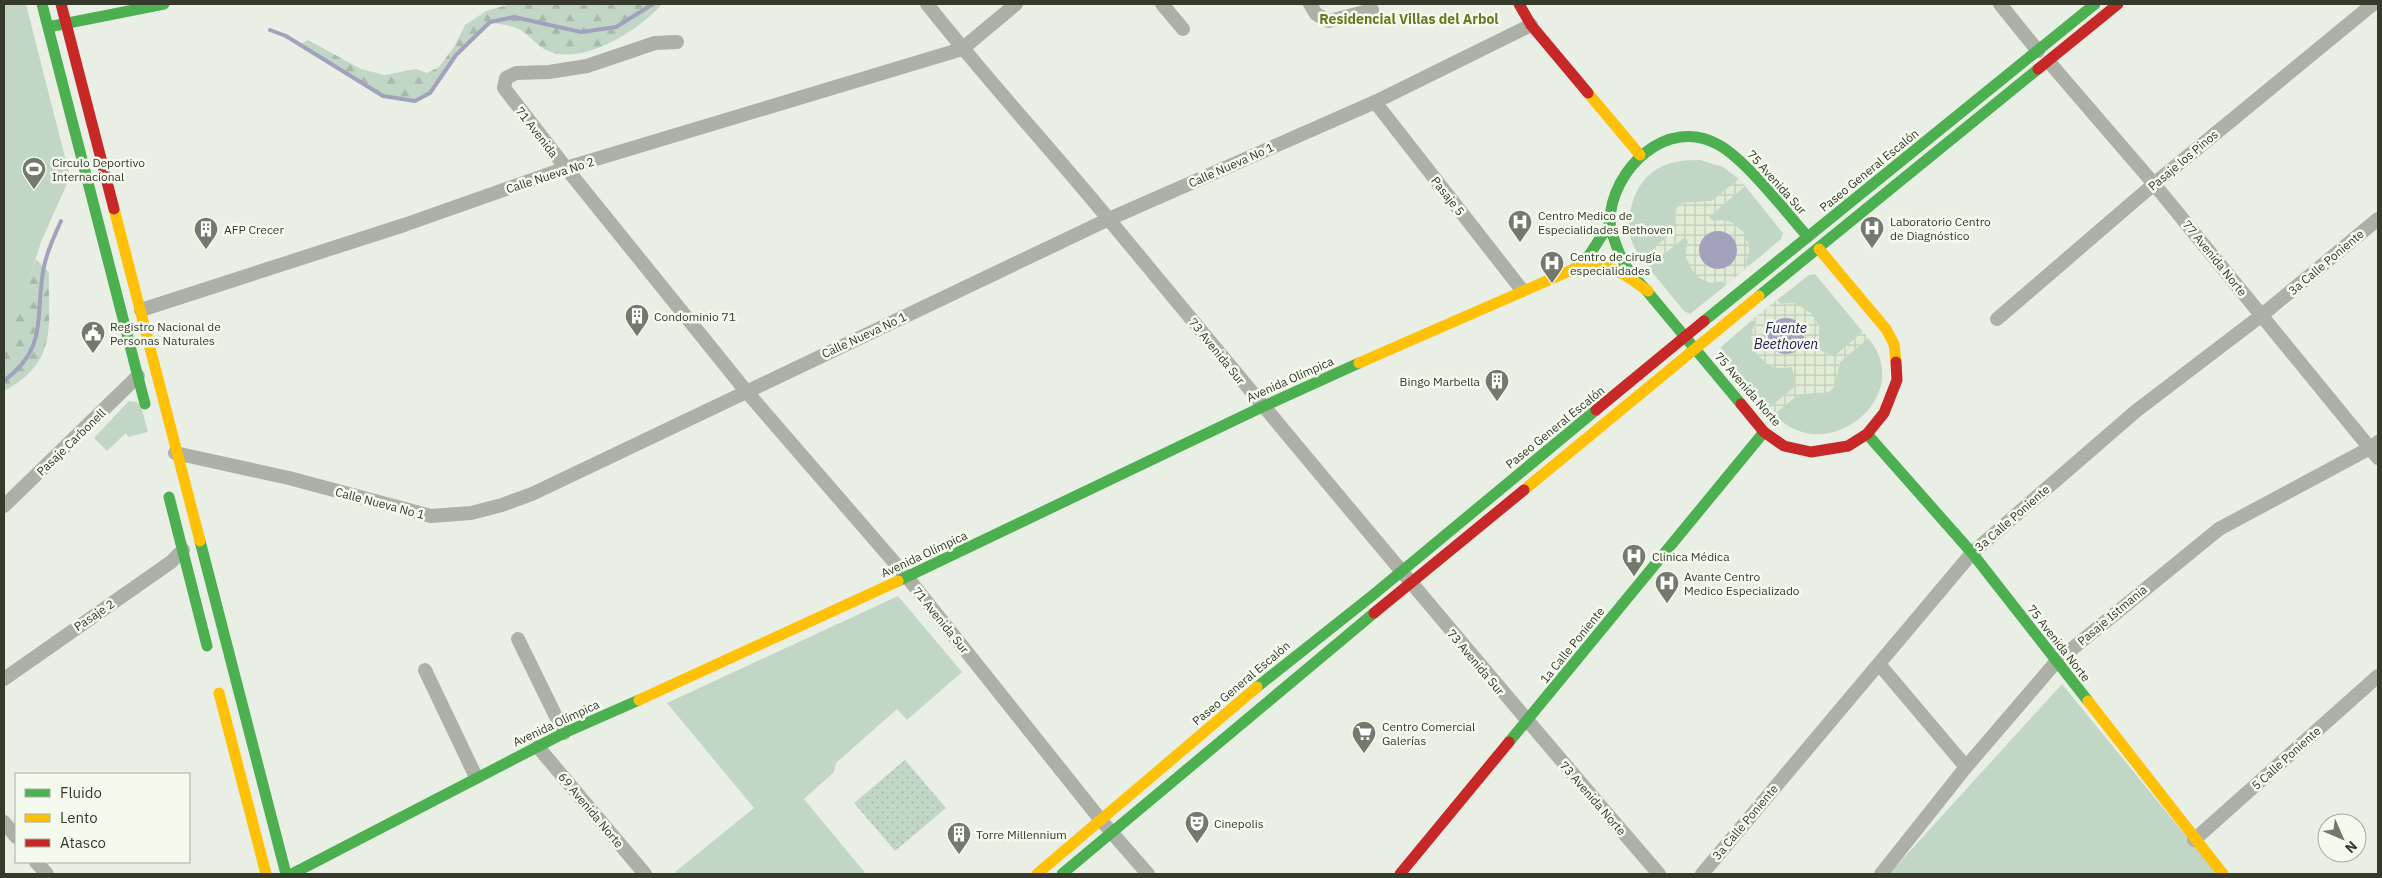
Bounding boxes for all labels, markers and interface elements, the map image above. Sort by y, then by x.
district label: Residencial Villas del Arbol [1319,10,1499,28]
street label: 71 Avenida [513,104,562,161]
street label: Paseo General Escalón [1817,126,1921,214]
street label: Pasaje los Pinos [2145,126,2221,194]
street label: Calle Nueva No 1 [1186,139,1276,191]
street label: 75 Avenida Sur [1744,147,1810,218]
street label: Calle Nueva No 2 [504,154,596,196]
place label: Circulo Deportivo Internacional [52,155,145,184]
sports icon: Circulo Deportivo Internacional [21,156,47,190]
street label: Pasaje 5 [1428,173,1468,219]
place label: Centro Medico de Especialidades Bethoven [1538,208,1673,237]
hospital icon: Centro Medico de Especialidades Bethoven [1507,209,1533,243]
place label: Laboratorio Centro de Diagnóstico [1890,214,1991,243]
hospital icon: Laboratorio Centro de Diagnóstico [1859,215,1885,249]
building icon: AFP Crecer [193,216,219,250]
street label: 77 Avenida Norte [2180,217,2251,299]
place label: AFP Crecer [224,222,284,237]
street label: 3a Calle Poniente [2285,226,2367,298]
place label: Centro de cirugía especialidades [1570,249,1662,278]
hospital icon: Centro de cirugía especialidades [1539,250,1565,284]
building icon: Condominio 71 [624,303,650,337]
place label: Condominio 71 [654,309,736,324]
street label: Calle Nueva No 1 [819,309,909,361]
street label: 73 Avenida Sur [1186,315,1249,388]
place label: Registro Nacional de Personas Naturales [110,319,221,348]
water label: Fuente Beethoven [1754,319,1818,353]
public building icon: Registro Nacional de Personas Naturales [80,320,106,354]
street label: 75 Avenida Norte [1712,349,1785,430]
street label: Avenida Olímpica [1244,353,1336,405]
building icon: Bingo Marbella [1484,368,1510,402]
place label: Bingo Marbella [1400,374,1481,389]
street label: Paseo General Escalón [1503,383,1607,471]
street label: Pasaje Carbonell [33,405,109,479]
street label: 3a Calle Poniente [1972,481,2053,554]
street label: Calle Nueva No 1 [334,484,426,522]
street label: Avenida Olímpica [878,527,970,581]
hospital icon: Clinica Médica [1621,543,1647,577]
place label: Clinica Médica [1652,549,1730,564]
place label: Avante Centro Medico Especializado [1684,569,1800,598]
hospital icon: Avante Centro Medico Especializado [1654,570,1680,604]
street label: Pasaje Istmania [2074,581,2150,648]
street label: 71 Avenida Sur [910,584,973,657]
street label: Pasaje 2 [71,596,117,634]
street label: 75 Avenida Norte [2024,602,2094,685]
street label: 1a Calle Poniente [1537,603,1608,686]
street label: 73 Avenida Sur [1444,626,1508,698]
street label: Paseo General Escalón [1189,638,1293,728]
street label: Avenida Olímpica [510,696,602,750]
place label: Centro Comercial Galerías [1382,719,1475,748]
supermarket icon: Centro Comercial Galerías [1351,720,1377,754]
street label: 5 Calle Poniente [2248,723,2324,793]
street label: 73 Avenida Norte [1557,758,1630,839]
street label: 69 Avenida Norte [555,769,627,851]
legend [15,773,190,863]
street label: 3a Calle Poniente [1709,781,1781,863]
text: Fluido [60,783,102,802]
text: Lento [60,808,98,827]
theatre icon: Cinepolis [1184,810,1210,844]
north arrow [2317,813,2367,863]
place label: Cinepolis [1214,816,1264,831]
building icon: Torre Millennium [946,821,972,855]
place label: Torre Millennium [976,827,1067,842]
text: Atasco [60,833,106,852]
text: N [2341,837,2361,857]

